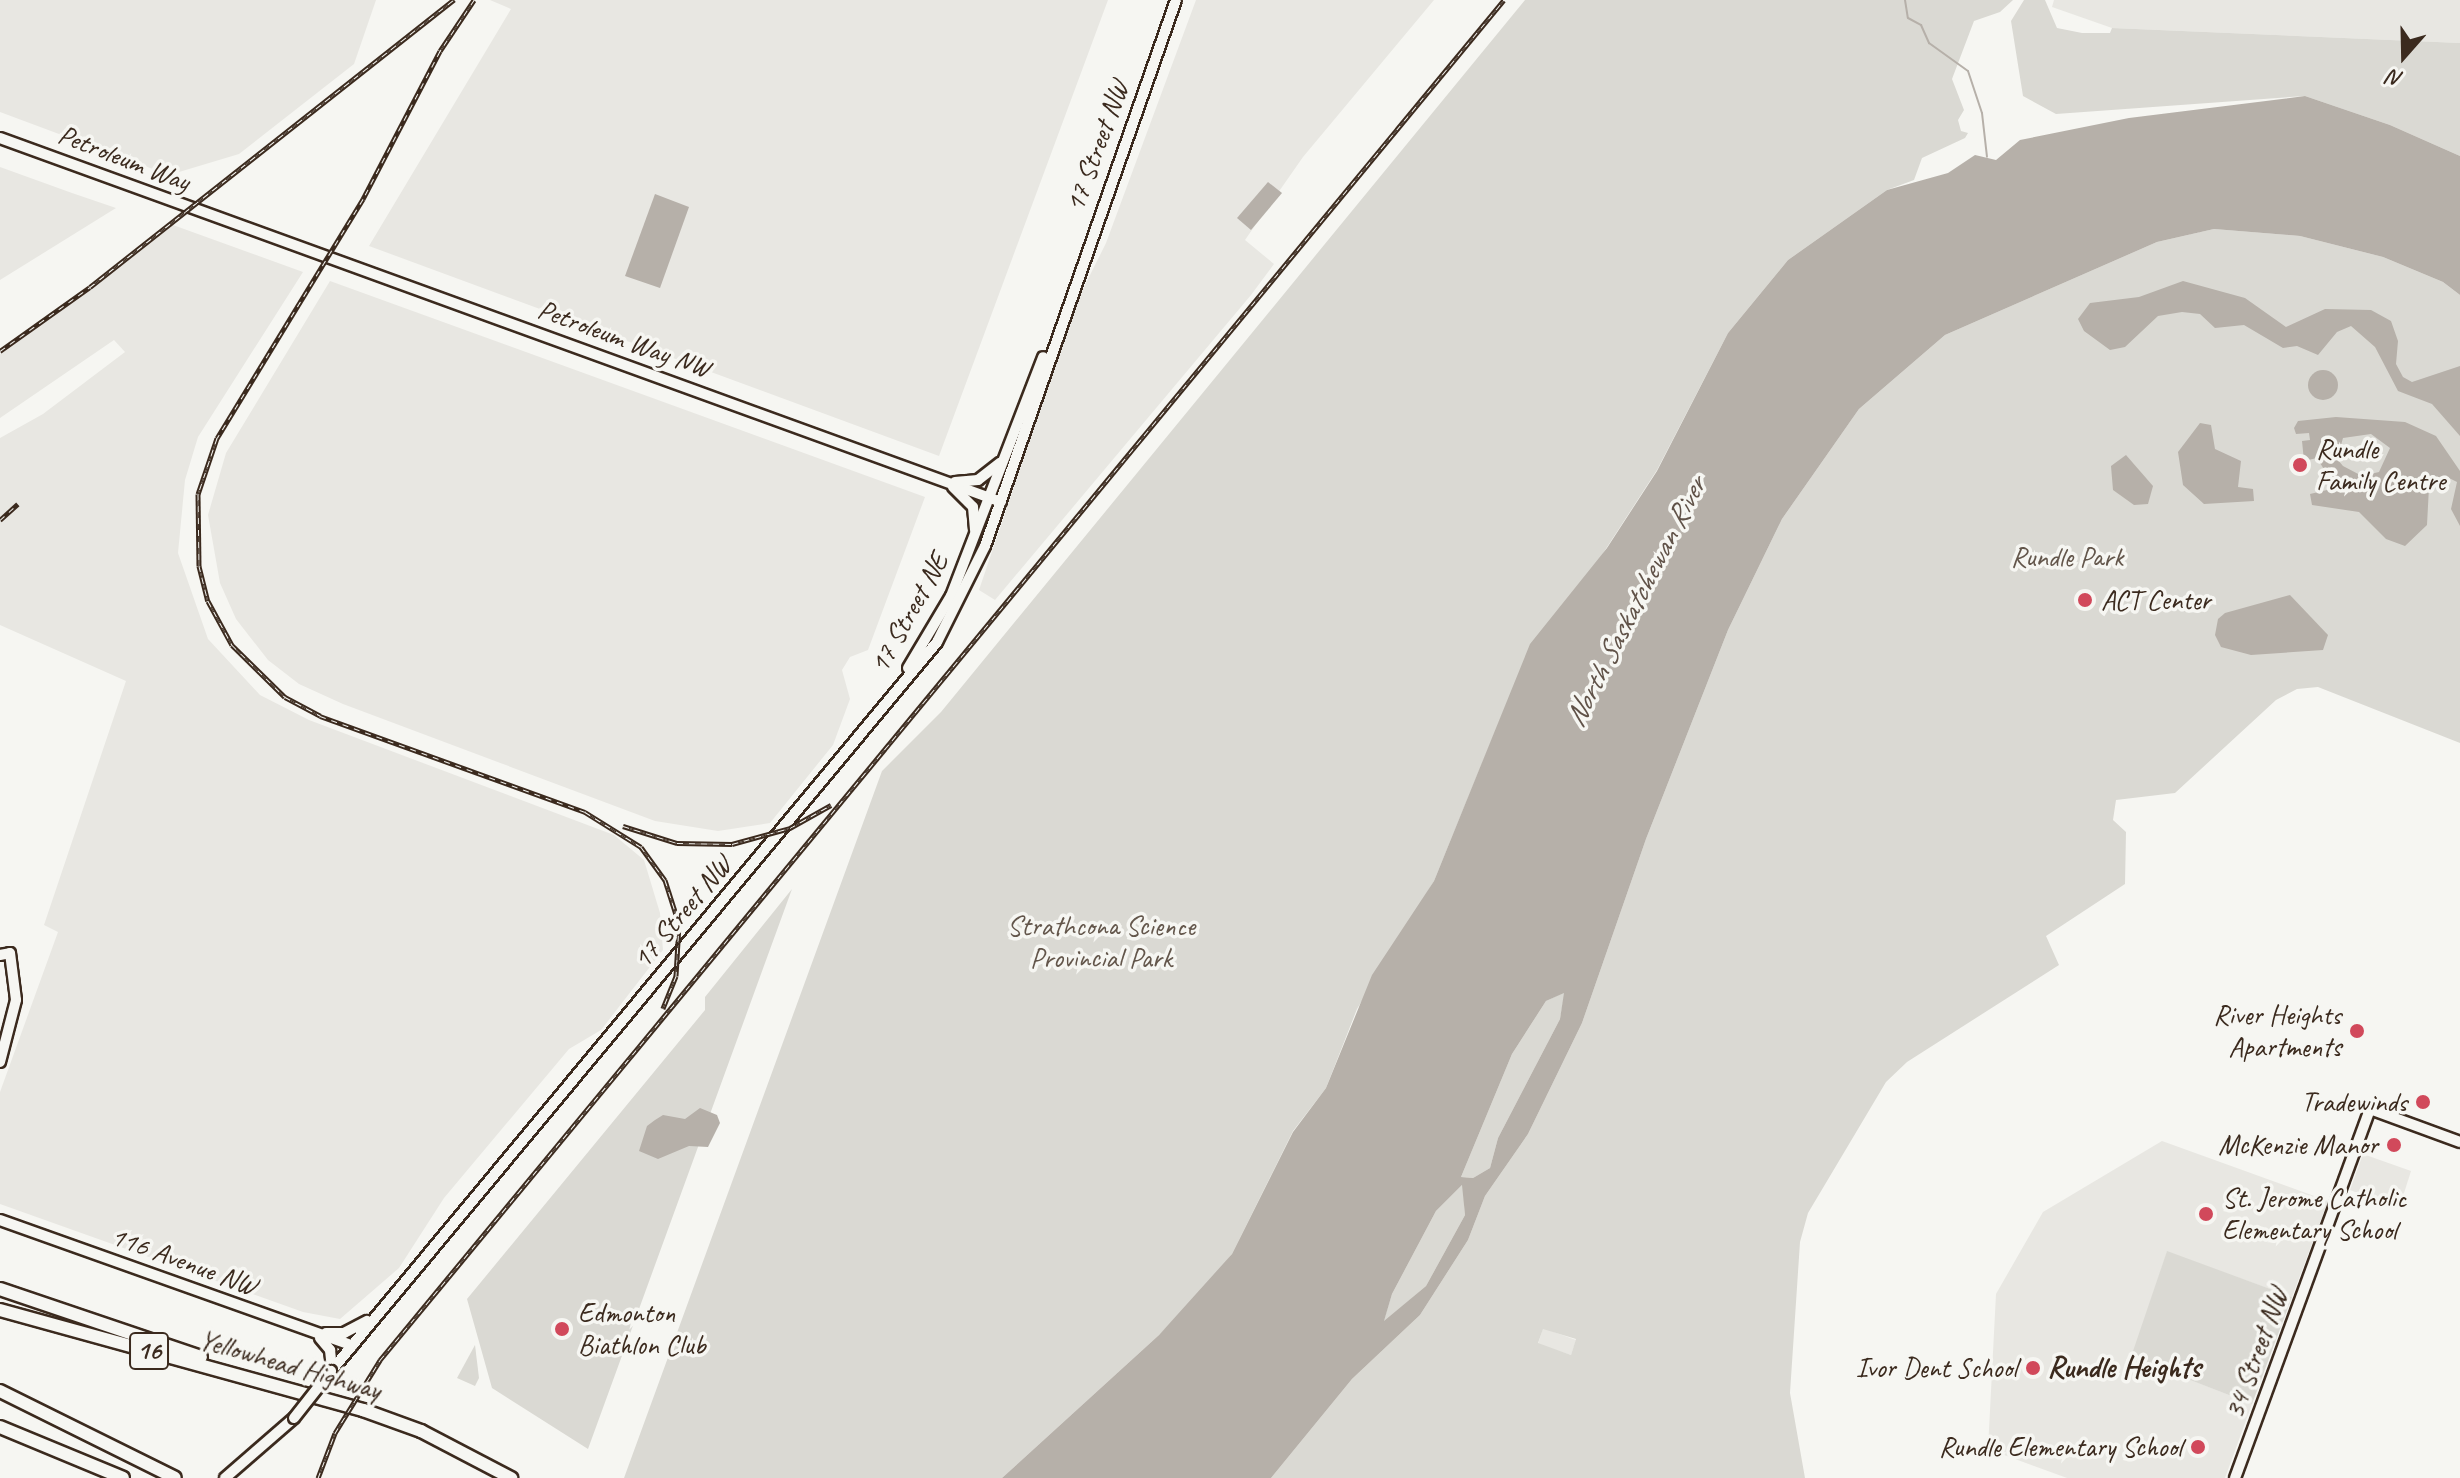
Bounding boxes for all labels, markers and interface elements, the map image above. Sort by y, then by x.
north arrow [2364,16,2444,96]
text: N [2385,63,2407,94]
street label: 17 Street NW [1058,76,1136,216]
street label: Petroleum Way [53,117,195,199]
street label: Petroleum Way NW [533,292,715,386]
place label: Rundle Family Centre [2316,432,2445,498]
marker: Rundle Family Centre [2291,456,2309,474]
water label: North Saskatchewan River [1556,471,1714,733]
park label: Rundle Park [2010,540,2124,574]
street label: 17 Street NE [862,547,956,679]
place label: ACT Center [2101,583,2210,617]
marker: ACT Center [2076,591,2094,609]
street label: 17 Street NW [625,849,739,975]
park label: Strathcona Science Provincial Park [1007,909,1195,975]
place label: River Heights Apartments [2214,998,2341,1064]
marker: River Heights Apartments [2348,1022,2366,1040]
place label: Tradewinds [2301,1085,2407,1119]
marker: Tradewinds [2414,1093,2432,1111]
place label: McKenzie Manor [2218,1128,2378,1162]
marker: McKenzie Manor [2385,1136,2403,1154]
place label: St. Jerome Catholic Elementary School [2222,1181,2405,1247]
marker: St. Jerome Catholic Elementary School [2197,1205,2215,1223]
street label: 116 Avenue NW [107,1219,261,1303]
street label: 34 Street NW [2217,1283,2295,1423]
place label: Edmonton Biathlon Club [578,1296,706,1362]
marker: Edmonton Biathlon Club [553,1320,571,1338]
street label: Yellowhead Highway [196,1323,384,1407]
road number: 16 [129,1329,169,1373]
district label: Rundle Heights [2047,1349,2201,1385]
place label: Ivor Dent School [1856,1351,2017,1385]
marker: Ivor Dent School [2024,1359,2042,1377]
place label: Rundle Elementary School [1938,1430,2182,1464]
marker: Rundle Elementary School [2189,1438,2207,1456]

